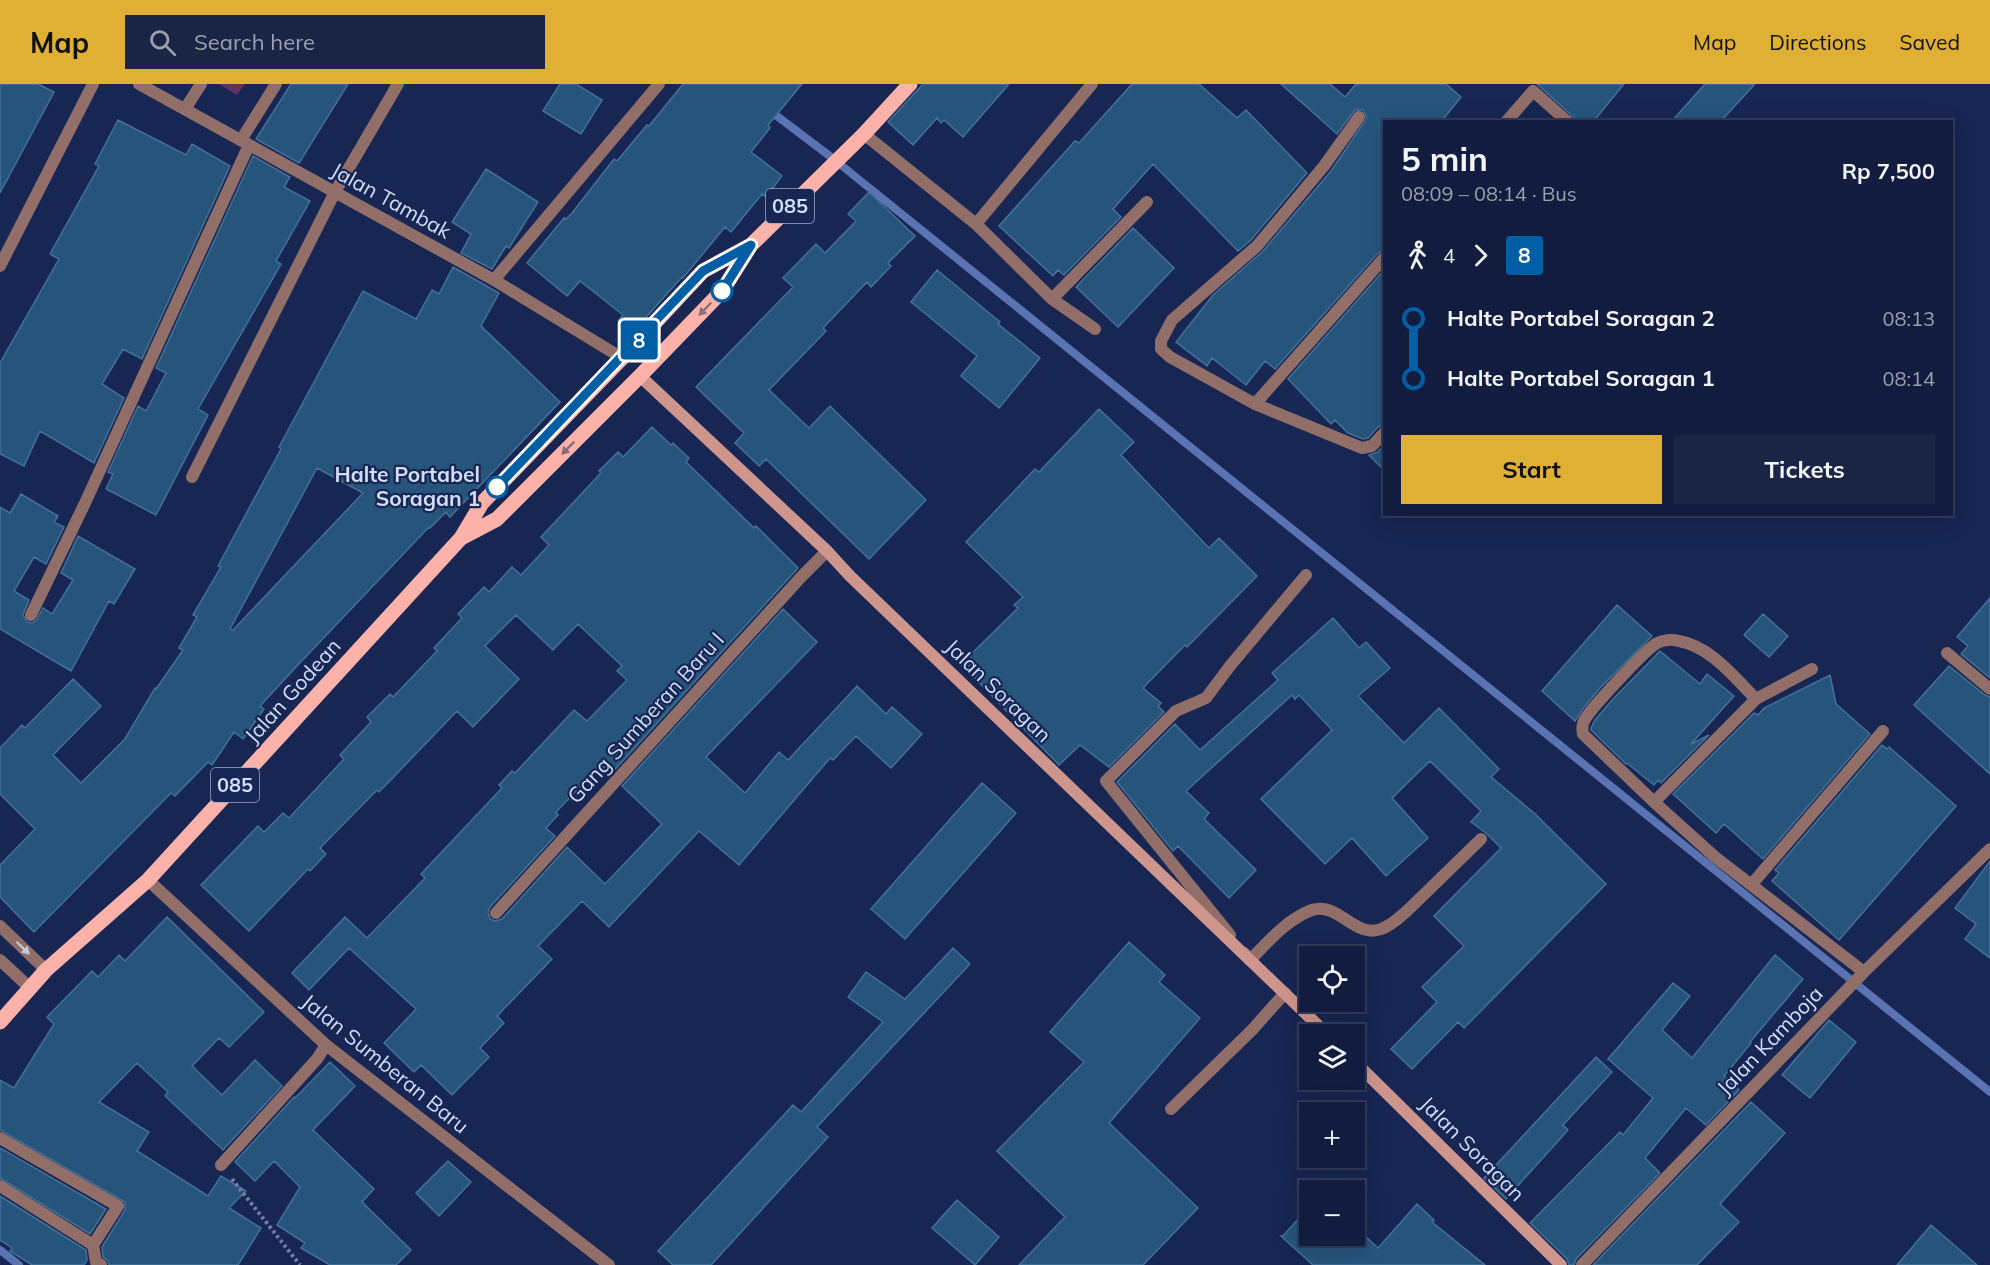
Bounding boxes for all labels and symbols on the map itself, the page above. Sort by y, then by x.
street label: Jalan Tambak [327,157,456,244]
road number: 085 [766,189,814,223]
unlabelled marker [711,280,733,302]
one-way arrow [698,301,712,316]
line badge: 8 [620,320,658,360]
one-way arrow [562,440,576,454]
place label: Halte Portabel Soragan 1 [334,461,480,511]
marker: Halte Portabel Soragan 1 [486,476,508,498]
street label: Gang Sumberan Baru I [561,626,729,808]
street label: Jalan Godean [239,633,346,748]
street label: Jalan Soragan [940,633,1057,747]
road number: 085 [211,768,259,802]
one-way arrow [15,941,30,954]
street label: Jalan Kamboja [1711,980,1828,1100]
street label: Jalan Sumberan Baru [297,988,474,1138]
street label: Jalan Soragan [1415,1090,1531,1206]

